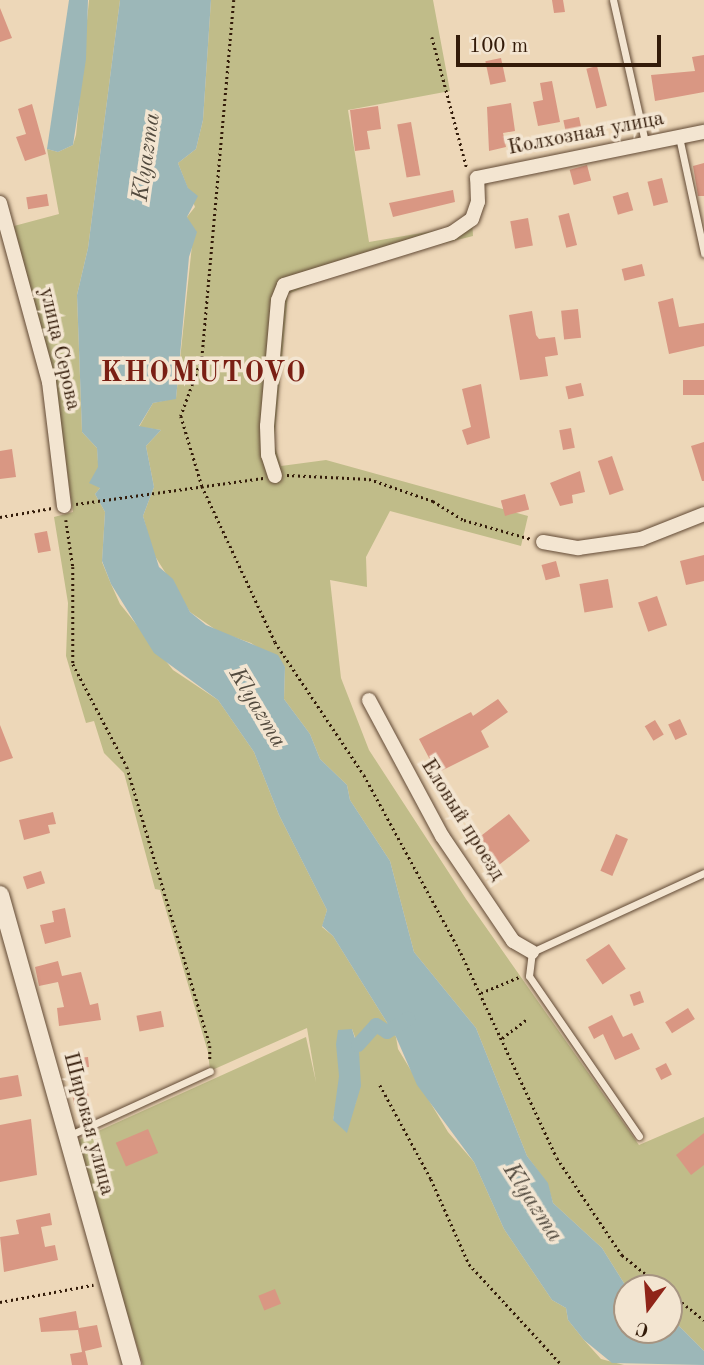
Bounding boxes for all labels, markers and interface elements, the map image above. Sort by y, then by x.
scale bar [459,21,664,65]
text: 100 m [469,36,528,57]
street label: Колхозная улица [506,106,666,162]
water label: Klyazma [127,111,167,203]
street label: улица Серова [33,285,85,413]
district label: KHOMUTOVO [102,357,306,391]
water label: Klyazma [222,663,292,753]
street label: Еловый проезд [415,755,509,885]
street label: Широкая улица [57,1050,119,1198]
water label: Klyazma [496,1158,568,1248]
north arrow [613,1274,683,1344]
text: С [634,1317,651,1339]

